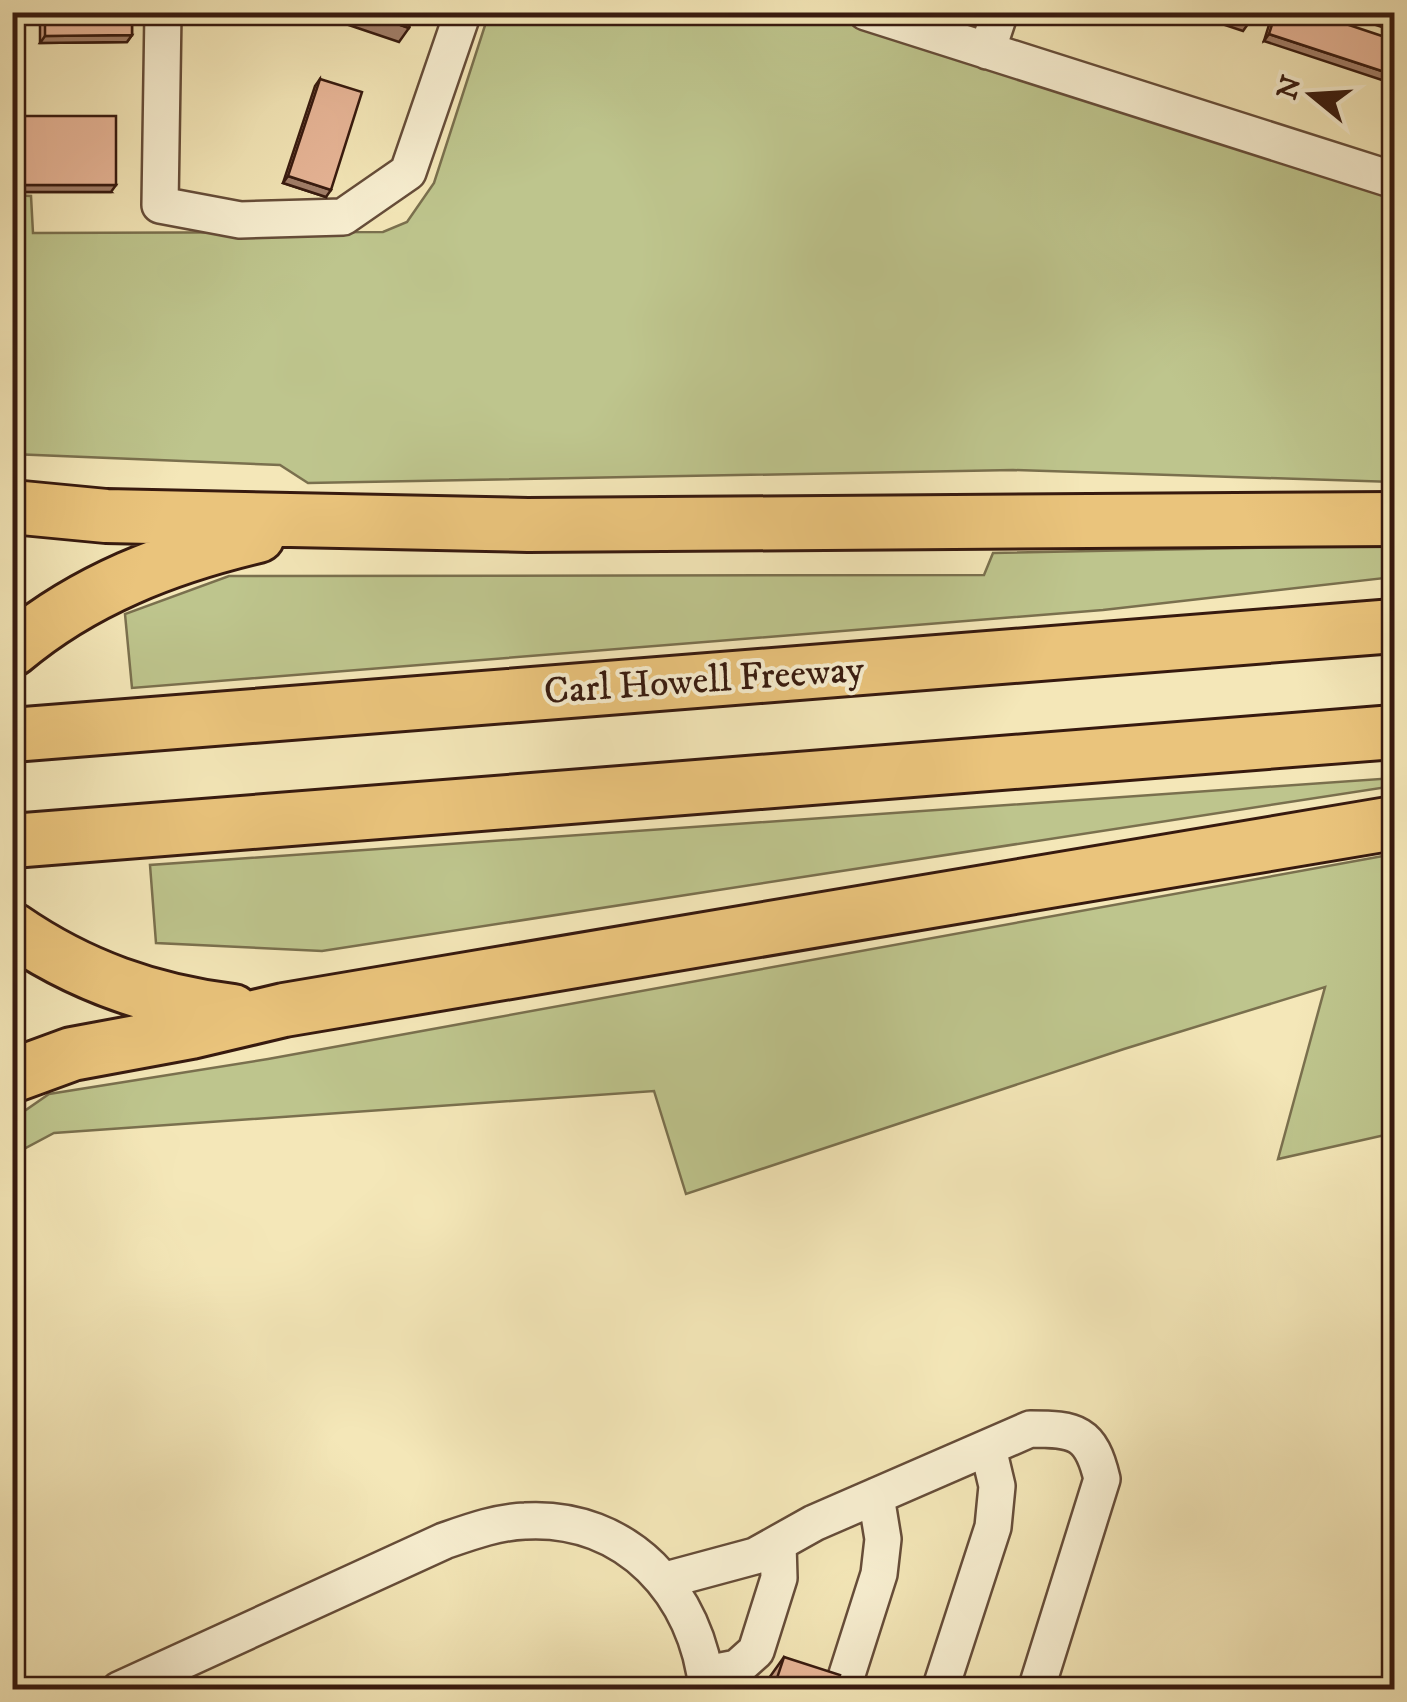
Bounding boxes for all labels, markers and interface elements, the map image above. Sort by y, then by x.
north arrow [1262,45,1362,145]
text: N [1269,71,1310,104]
street label: Carl Howell Freeway [542,646,867,716]

